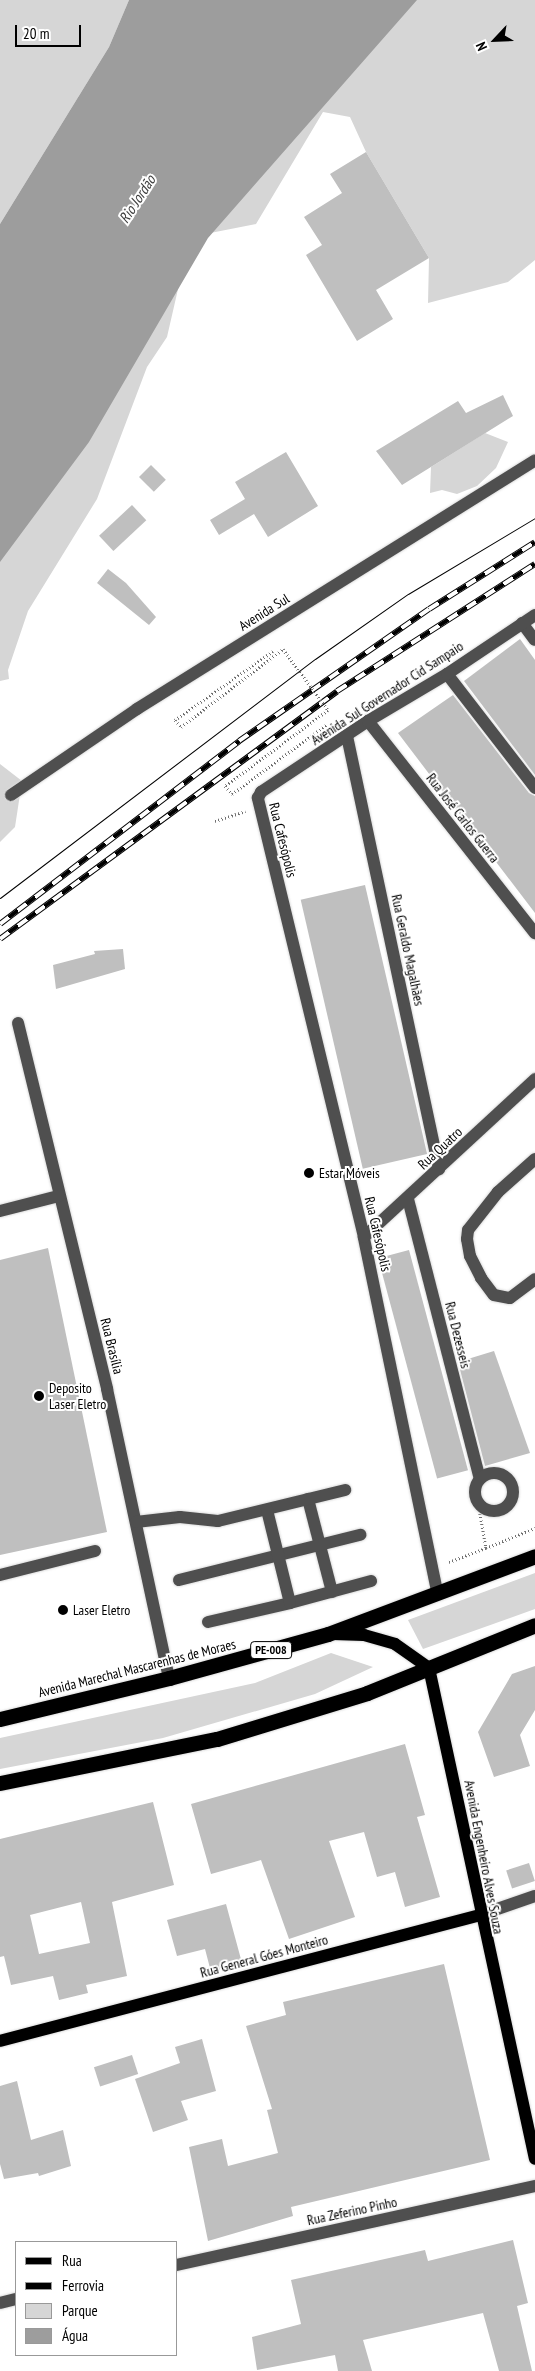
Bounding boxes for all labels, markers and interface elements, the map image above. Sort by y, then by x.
scale bar [18,15,84,47]
north arrow [470,15,520,65]
text: 20 m [23,24,49,43]
text: N [472,39,491,54]
water label: Rio Jordão [115,172,159,226]
street label: Avenida Sul [236,590,292,634]
street label: Avenida Sul Governador Cid Sampaio [308,637,466,749]
street label: Rua José Carlos Guerra [423,770,503,866]
street label: Rua Cafesópolis [266,801,300,879]
street label: Rua Geraldo Magalhães [388,893,428,1007]
street label: Rua Quatro [414,1123,466,1173]
place label: Estar Móveis [319,1165,380,1181]
marker: Estar Móveis [303,1167,315,1179]
street label: Rua Cafesópolis [361,1195,395,1273]
street label: Rua Dezesseis [442,1300,474,1370]
street label: Rua Brasília [97,1316,127,1376]
place label: Deposito Laser Eletro [49,1380,106,1412]
marker: Deposito Laser Eletro [33,1390,45,1402]
place label: Laser Eletro [73,1602,130,1618]
marker: Laser Eletro [57,1604,69,1616]
street label: Avenida Marechal Mascarenhas de Moraes [36,1635,238,1701]
road number: PE-008 [250,1640,292,1660]
street label: Avenida Engenheiro Alves Souza [461,1778,507,1936]
street label: Rua General Góes Monteiro [198,1931,330,1981]
street label: Rua Zeferino Pinho [305,2193,399,2229]
legend [15,2241,178,2356]
text: Rua [62,2251,82,2270]
text: Ferrovia [62,2276,104,2295]
text: Parque [62,2301,98,2320]
text: Água [62,2326,88,2345]

